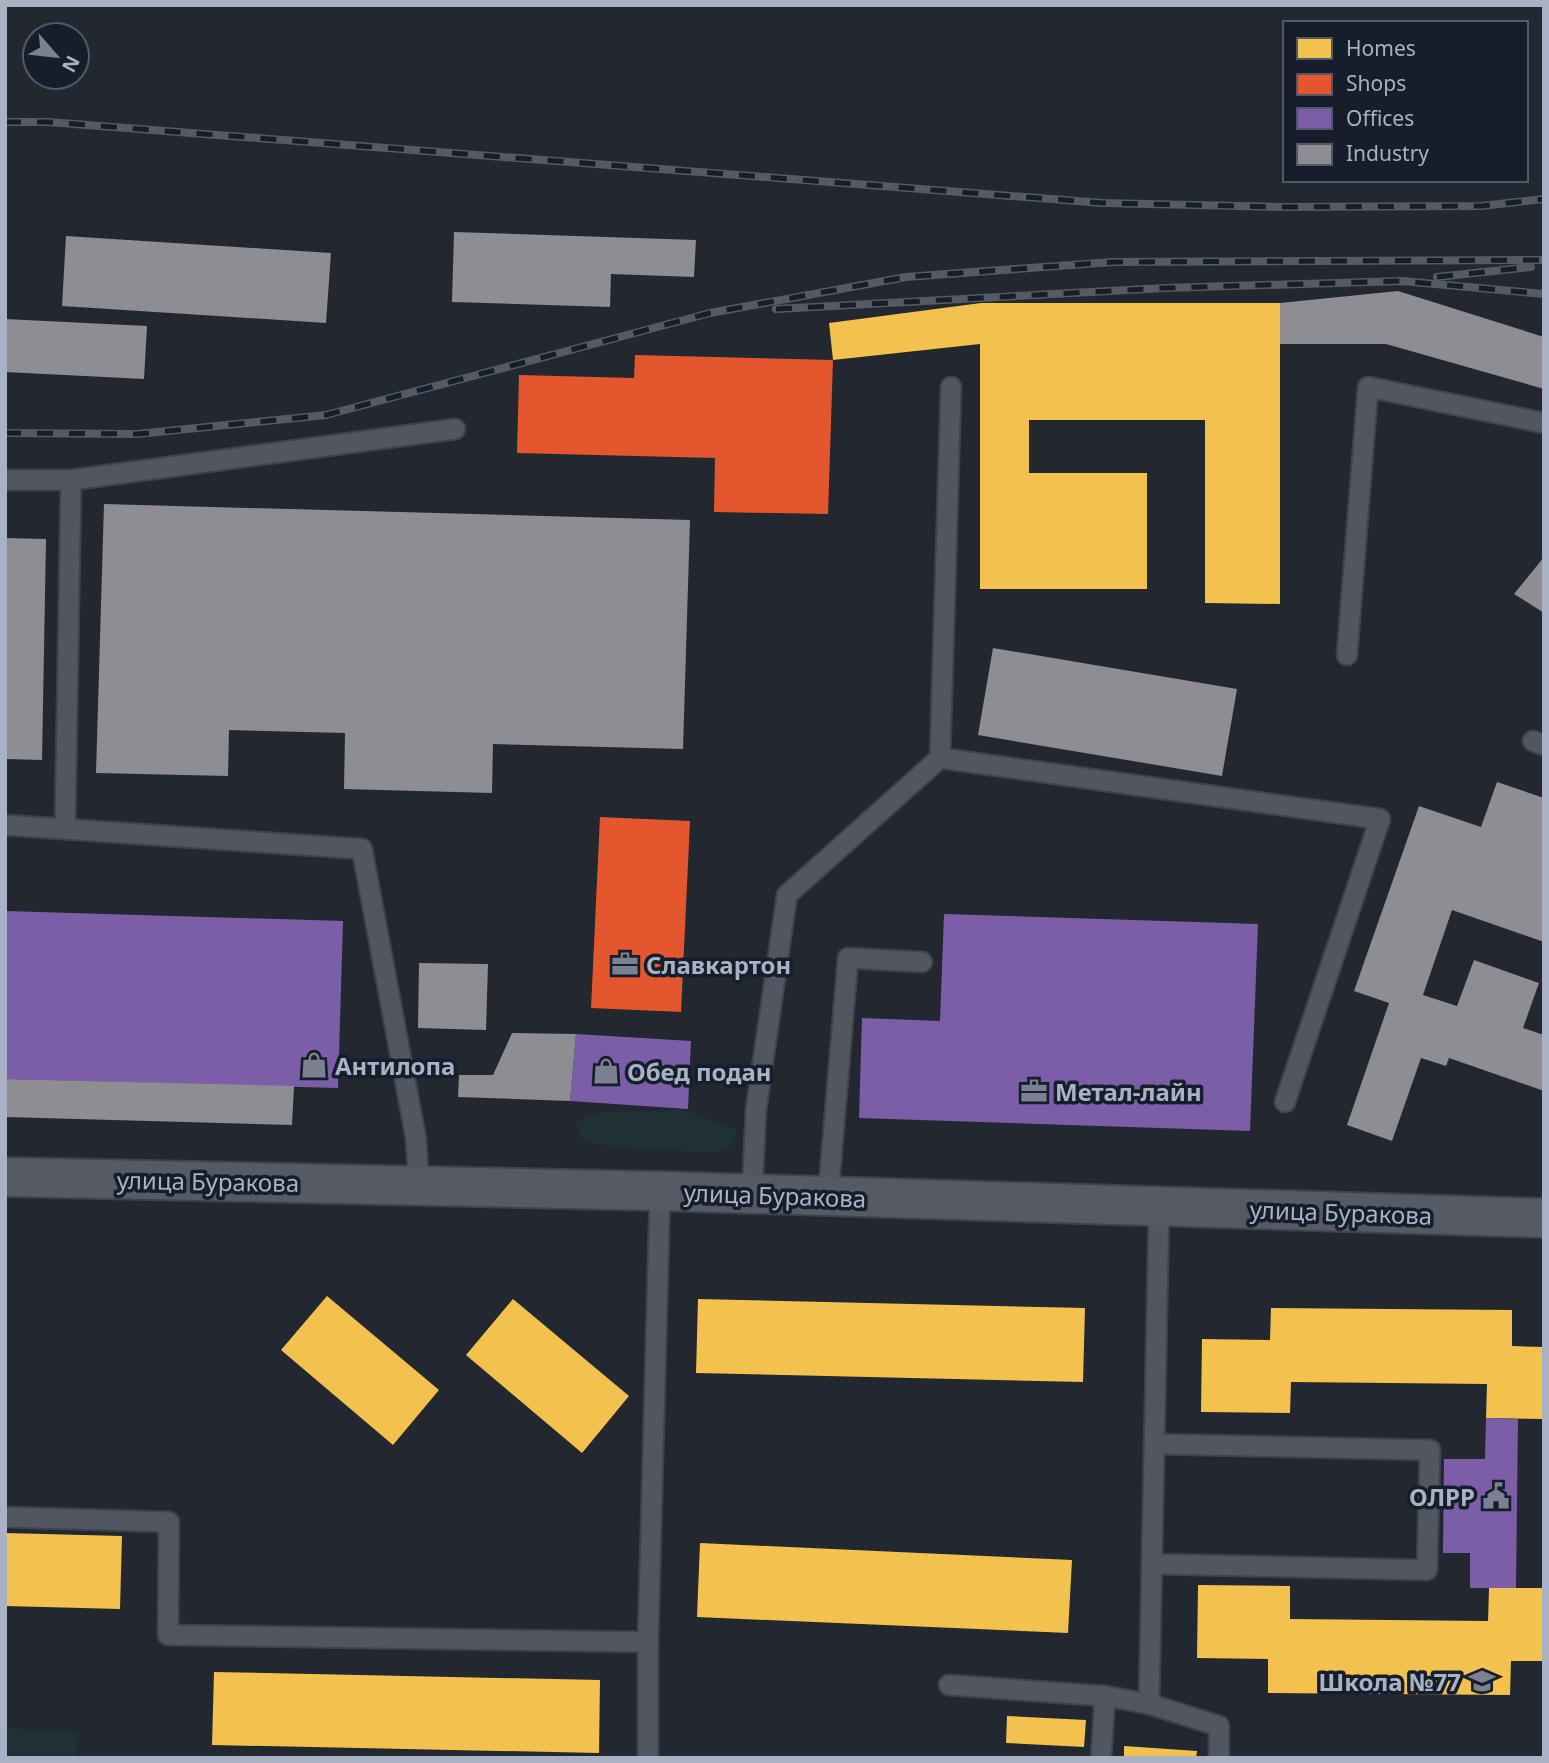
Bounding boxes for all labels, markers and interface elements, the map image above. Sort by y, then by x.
north arrow [21,21,91,91]
legend [1283,21,1528,182]
text: Homes [1346,34,1416,62]
text: N [56,51,86,77]
text: Shops [1346,69,1406,97]
text: Offices [1346,104,1414,132]
text: Industry [1346,139,1429,167]
place label: Славкартон [646,948,791,981]
office icon: Славкартон [610,949,640,979]
place label: Антилопа [335,1049,455,1082]
shop icon: Антилопа [299,1050,329,1080]
place label: Обед подан [627,1055,772,1088]
shop icon: Обед подан [591,1056,621,1086]
place label: Метал-лайн [1055,1075,1202,1108]
office icon: Метал-лайн [1019,1076,1049,1106]
street label: улица Буракова [117,1163,299,1199]
street label: улица Буракова [683,1175,867,1215]
street label: улица Буракова [1249,1192,1433,1232]
place label: ОЛРР [1409,1480,1475,1513]
public building icon: ОЛРР [1481,1481,1511,1511]
place label: Школа №77 [1319,1665,1461,1698]
school or university icon: Школа №77 [1467,1666,1497,1696]

